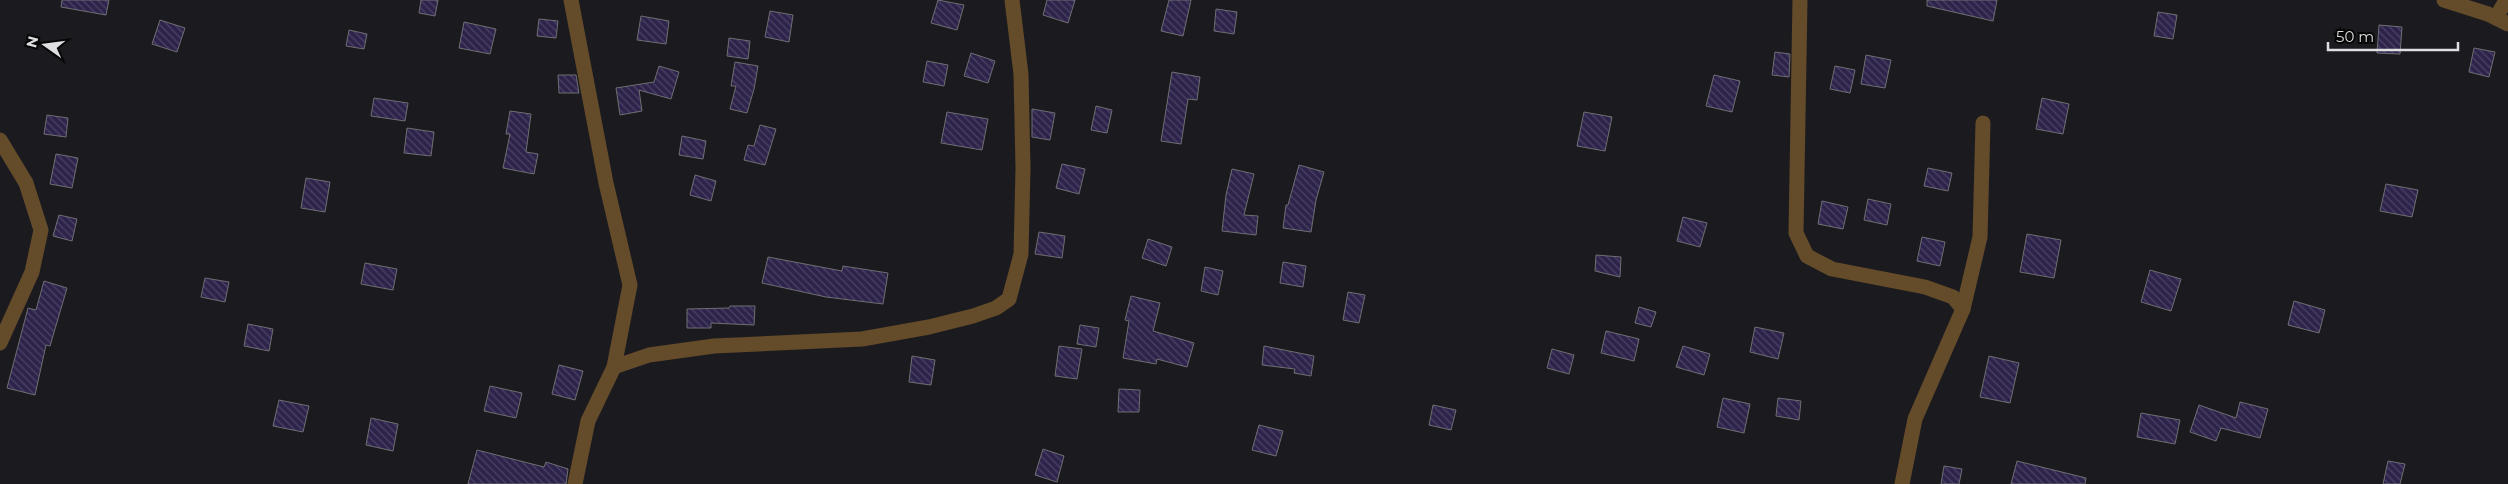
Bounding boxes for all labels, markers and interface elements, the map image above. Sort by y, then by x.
north arrow [20,20,70,70]
scale bar [2328,20,2458,52]
text: 50 m [2336,27,2374,46]
text: N [22,34,42,50]

